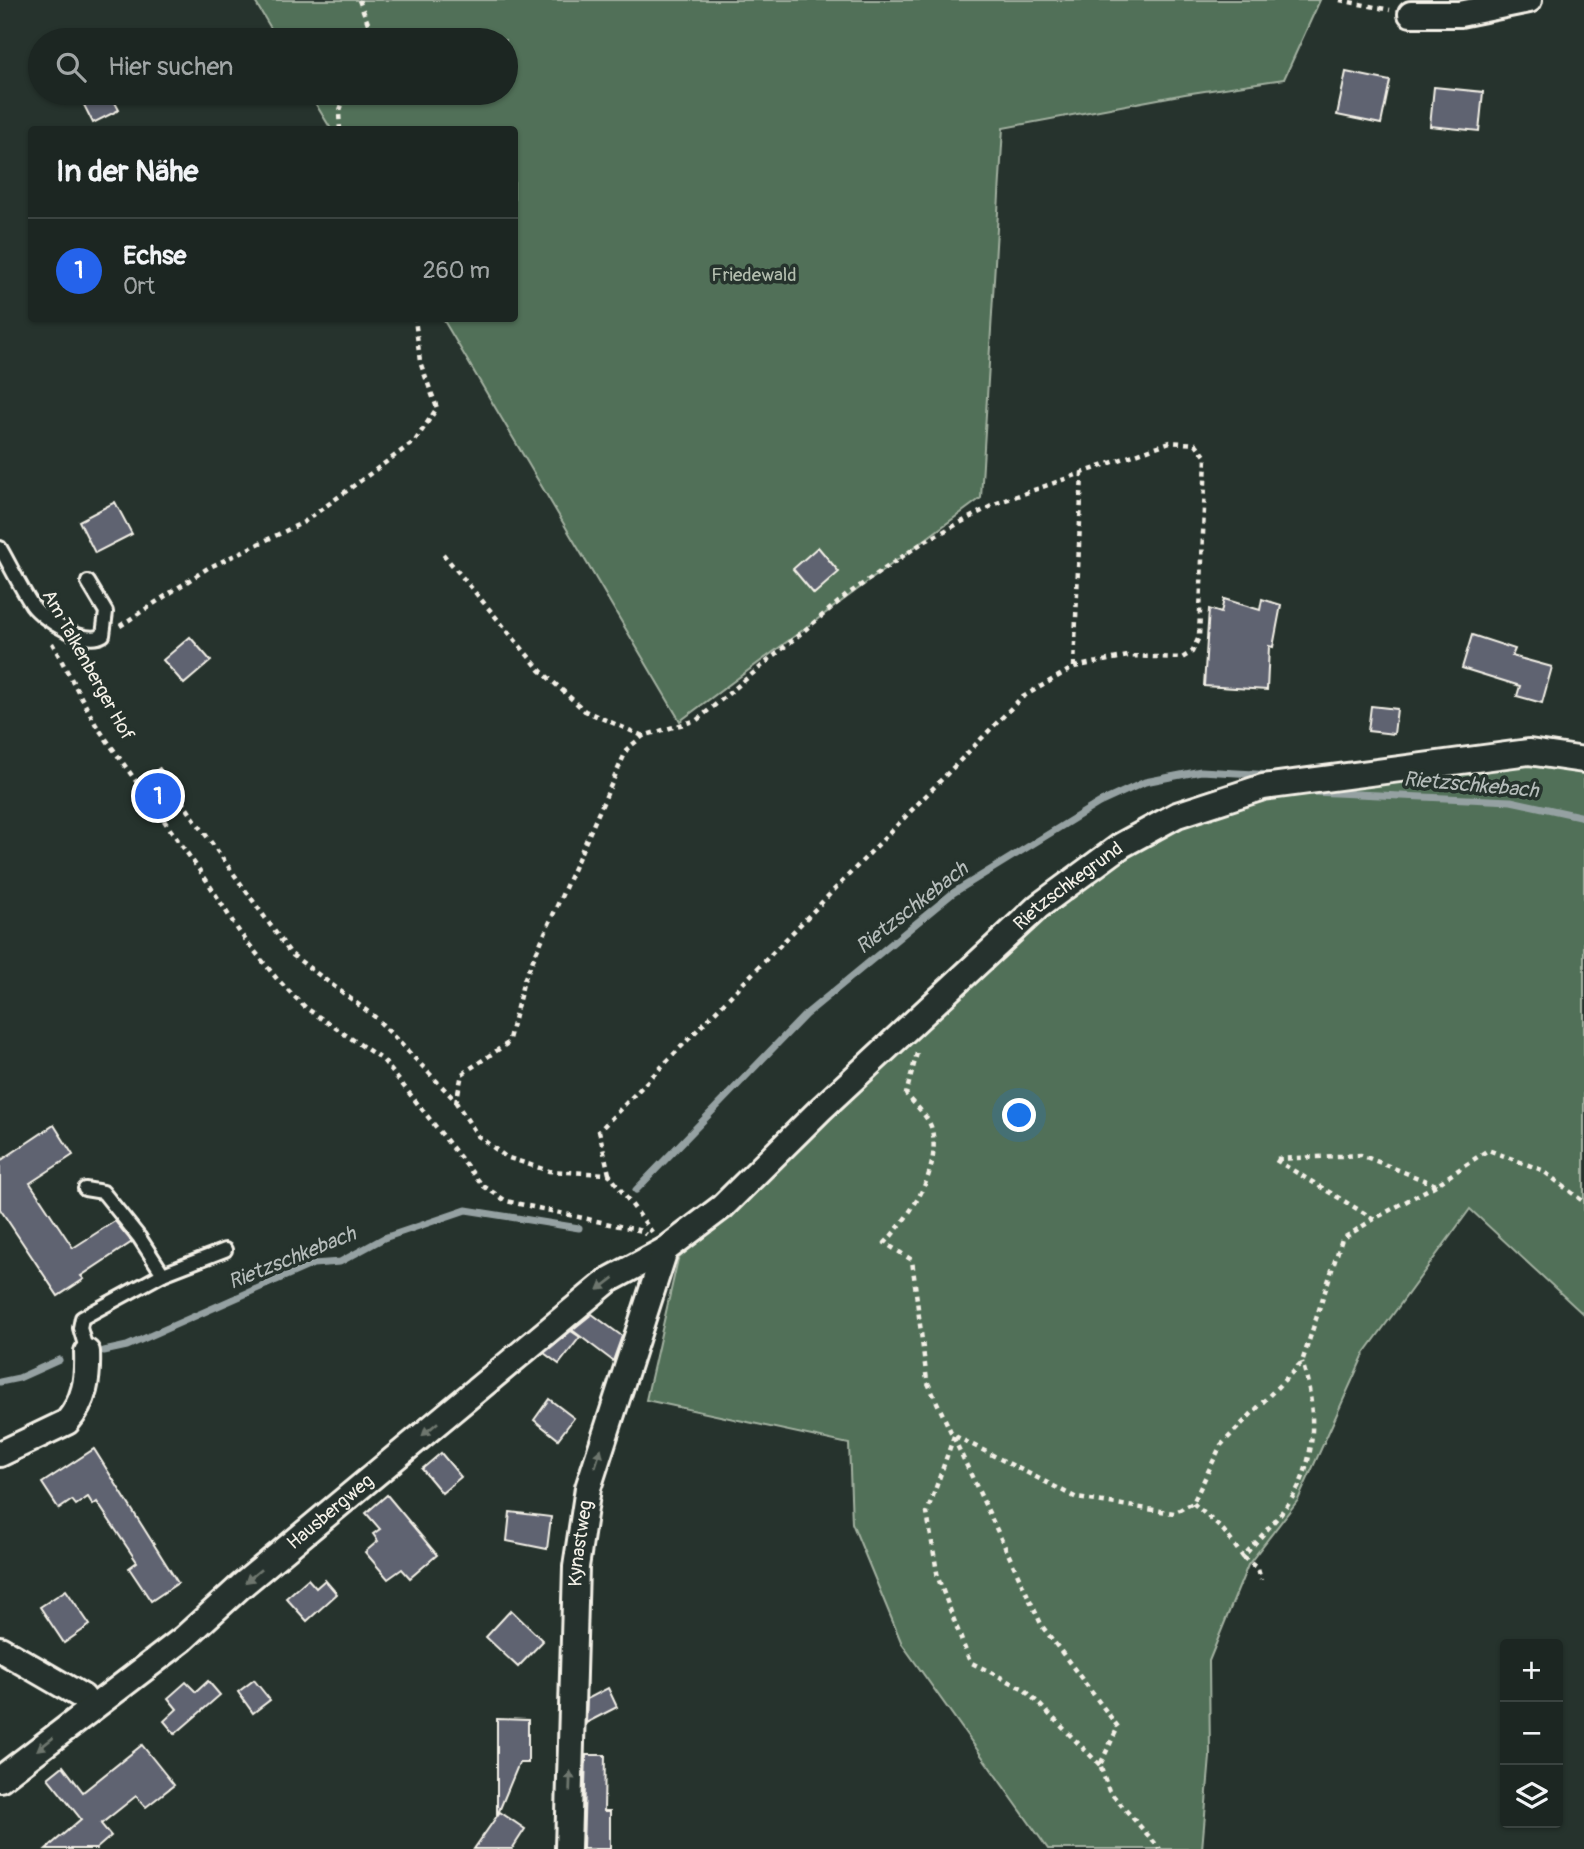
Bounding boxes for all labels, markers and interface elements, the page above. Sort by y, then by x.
search box [28,28,518,105]
icon: search [52,48,90,86]
text: Hier suchen [108,51,233,83]
text: In der Nähe [56,153,198,190]
text: Echse [123,240,186,272]
text: 1 [75,256,84,285]
text: 260 m [423,256,490,285]
park label: Friedewald [711,263,797,287]
text: Ort [123,272,155,301]
street label: Am Talkenberger Hof [37,585,140,745]
water label: Rietzschkebach [1402,766,1541,804]
pin: 1 [135,770,181,822]
street label: Rietzschkegrund [1008,836,1128,936]
water label: Rietzschkebach [850,855,975,960]
your location [1002,1098,1036,1132]
water label: Rietzschkebach [224,1220,361,1296]
one-way arrow [597,1276,615,1291]
one-way arrow [422,1421,439,1436]
one-way arrow [593,1447,604,1468]
street label: Hausbergweg [282,1469,378,1555]
street label: Kynastweg [563,1499,598,1587]
one-way arrow [244,1569,262,1584]
map controls [1500,1639,1563,1828]
button: + [1500,1639,1563,1702]
button: − [1500,1702,1563,1765]
one-way arrow [37,1736,55,1751]
button: layers [1500,1765,1563,1828]
one-way arrow [564,1770,576,1792]

